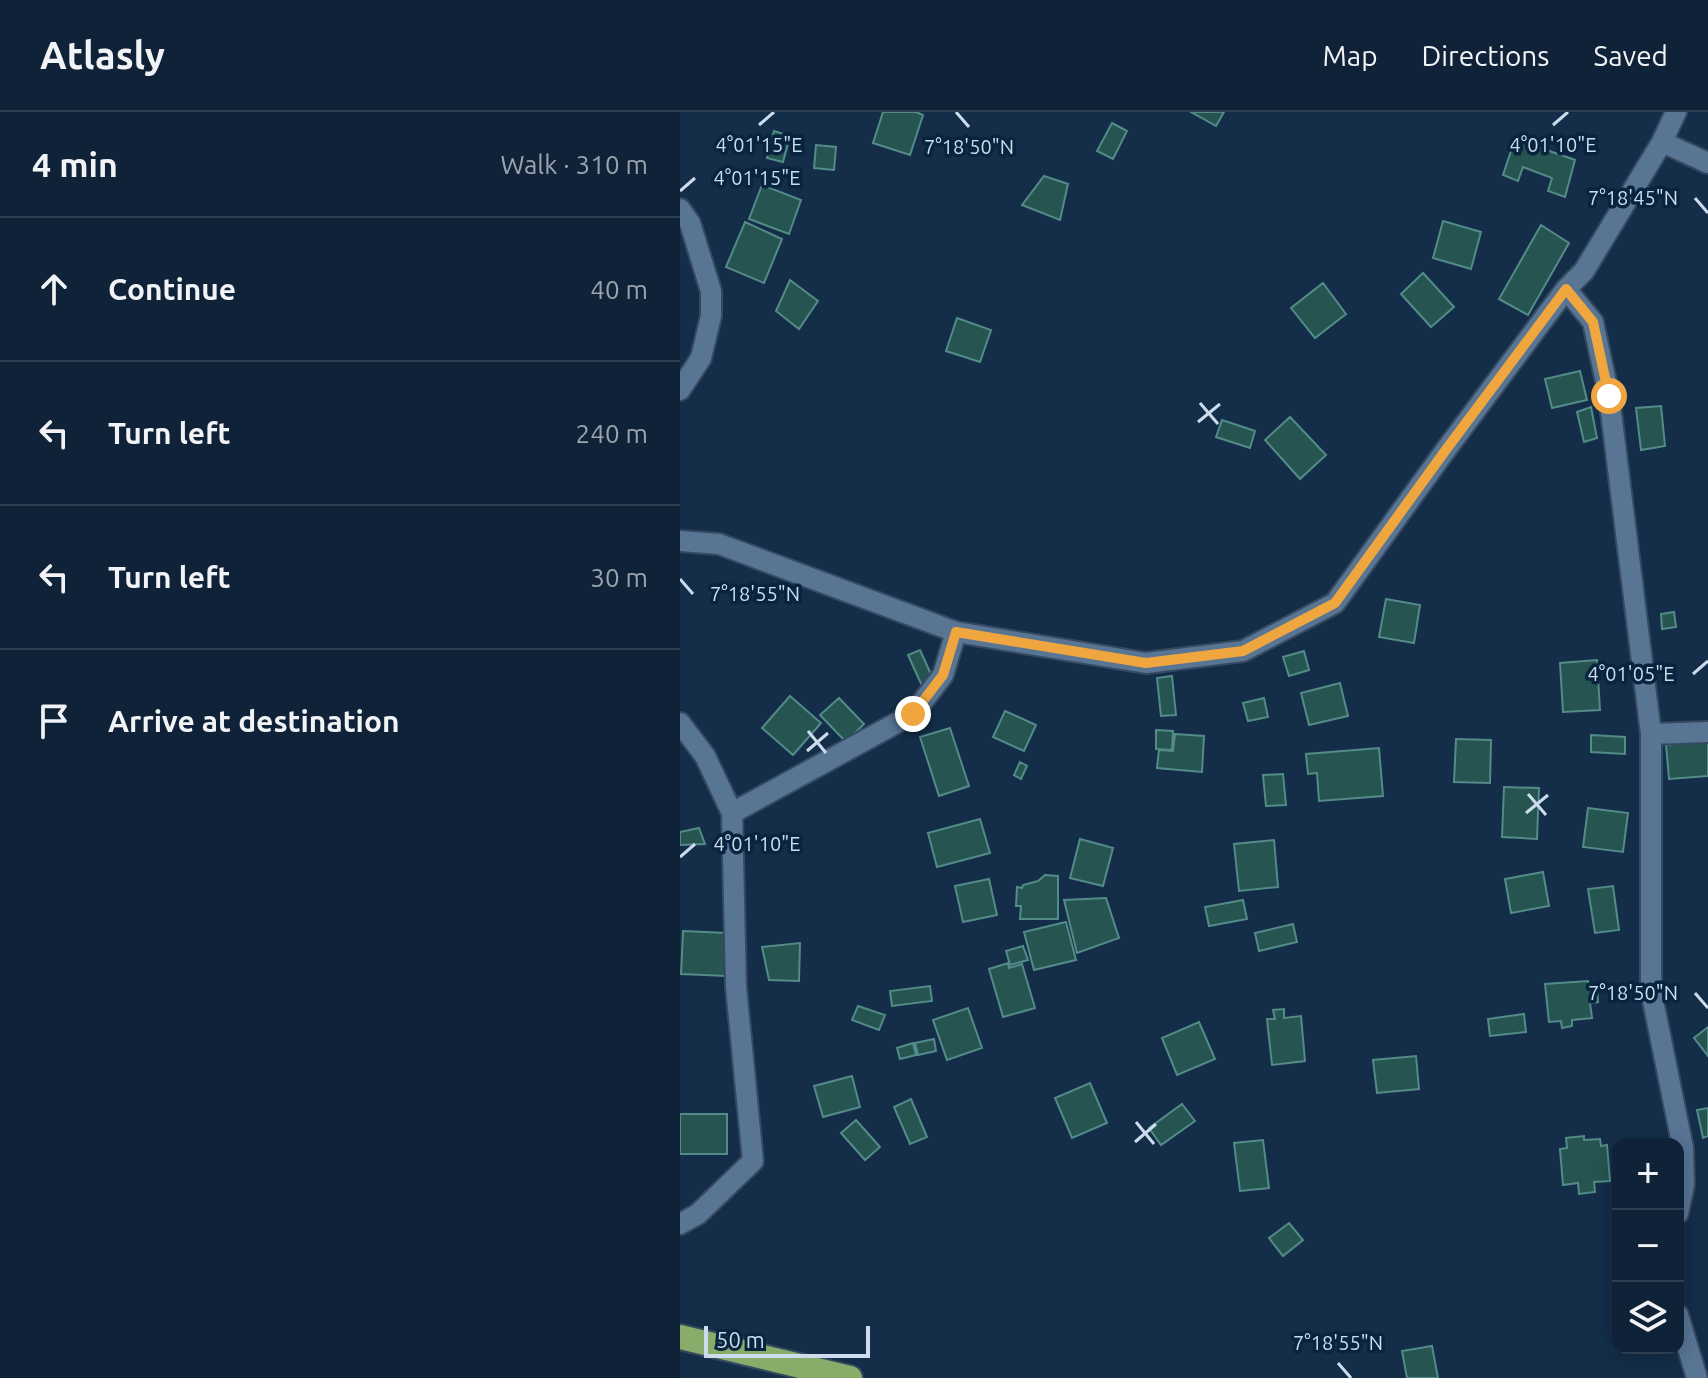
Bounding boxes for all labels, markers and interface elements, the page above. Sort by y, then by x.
text: Atlasly [40,34,165,76]
text: Map [1322,40,1378,71]
text: Directions [1422,40,1549,71]
text: Saved [1593,40,1668,71]
text: 4°01'15"E [716,133,802,156]
text: 4°01'10"E [1510,133,1596,156]
text: 7°18'50"N [924,135,1014,158]
text: 4 min [32,145,118,183]
text: Walk · 310 m [500,150,648,179]
text: 4°01'15"E [714,166,800,189]
text: 7°18'45"N [1588,186,1678,209]
icon: ahead [32,267,76,311]
text: Continue [108,272,236,306]
text: 40 m [590,275,648,304]
route start [1591,378,1627,414]
icon: left [32,411,76,455]
text: Turn left [108,416,230,450]
text: 240 m [576,419,648,448]
icon: left [32,555,76,599]
text: Turn left [108,560,230,594]
text: 30 m [590,563,648,592]
text: 7°18'55"N [710,582,800,605]
text: 4°01'05"E [1588,662,1674,685]
route end [895,696,931,732]
icon: arrive [32,699,76,743]
text: Arrive at destination [108,704,400,738]
text: 4°01'10"E [714,832,800,855]
text: 7°18'50"N [1588,981,1678,1004]
map controls [1612,1138,1684,1354]
button: + [1612,1138,1684,1210]
button: − [1612,1210,1684,1282]
button: layers [1612,1282,1684,1354]
scale bar [704,1322,870,1358]
text: 50 m [716,1327,765,1352]
text: 7°18'55"N [1293,1331,1383,1354]

